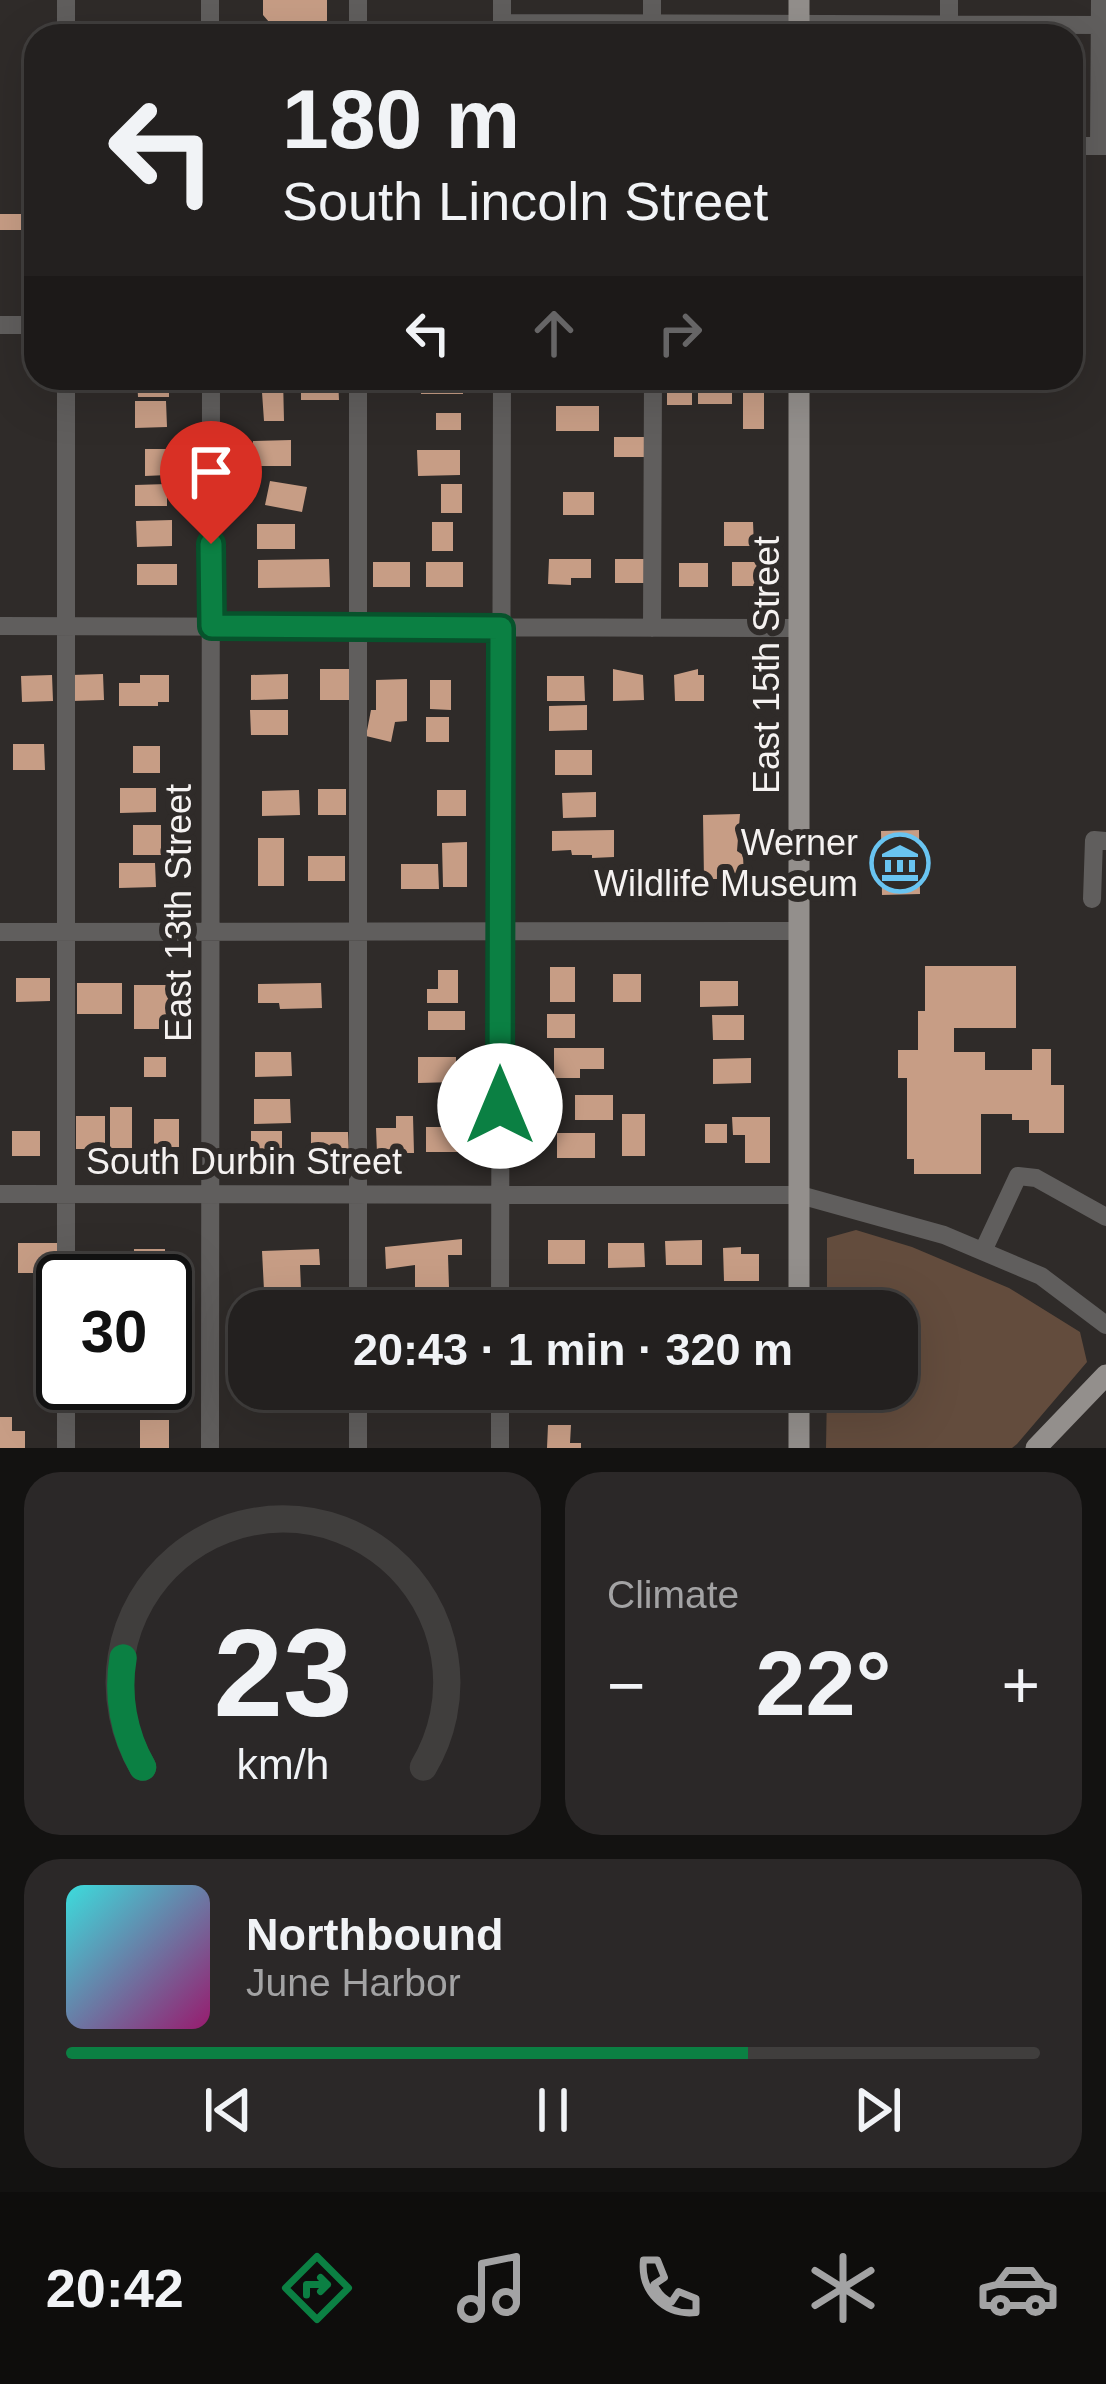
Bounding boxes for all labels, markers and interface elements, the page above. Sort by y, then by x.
icon: left [84,72,240,228]
text: 180 m [282,72,520,166]
text: South Lincoln Street [282,171,768,231]
icon: left [395,300,461,366]
icon: ahead [521,300,587,366]
icon: right [647,300,713,366]
pin [160,421,262,544]
icon: arrive [178,439,244,505]
street label: East 15th Street [746,536,787,794]
street label: East 13th Street [158,784,199,1042]
place label: Werner Wildlife Museum [594,822,858,904]
museum icon: Werner Wildlife Museum [869,832,931,894]
position arrow [437,1043,563,1169]
street label: South Durbin Street [86,1141,402,1182]
speed limit sign: 30 [36,1254,192,1410]
text: 20:43 · 1 min · 320 m [353,1324,793,1375]
text: Climate [607,1573,739,1616]
text: 23 [213,1603,352,1742]
text: 22° [755,1634,892,1734]
text: − [607,1648,646,1722]
text: + [1001,1648,1040,1722]
text: km/h [236,1739,329,1787]
text: Northbound [246,1909,503,1960]
text: June Harbor [246,1961,461,2004]
icon: previous [195,2077,261,2143]
icon: pause [520,2077,586,2143]
icon: next [845,2077,911,2143]
icon: directions [275,2246,359,2330]
icon: music [450,2246,534,2330]
icon: phone [626,2246,710,2330]
icon: climate [801,2246,885,2330]
icon: car [976,2246,1060,2330]
text: 20:42 [46,2258,184,2318]

